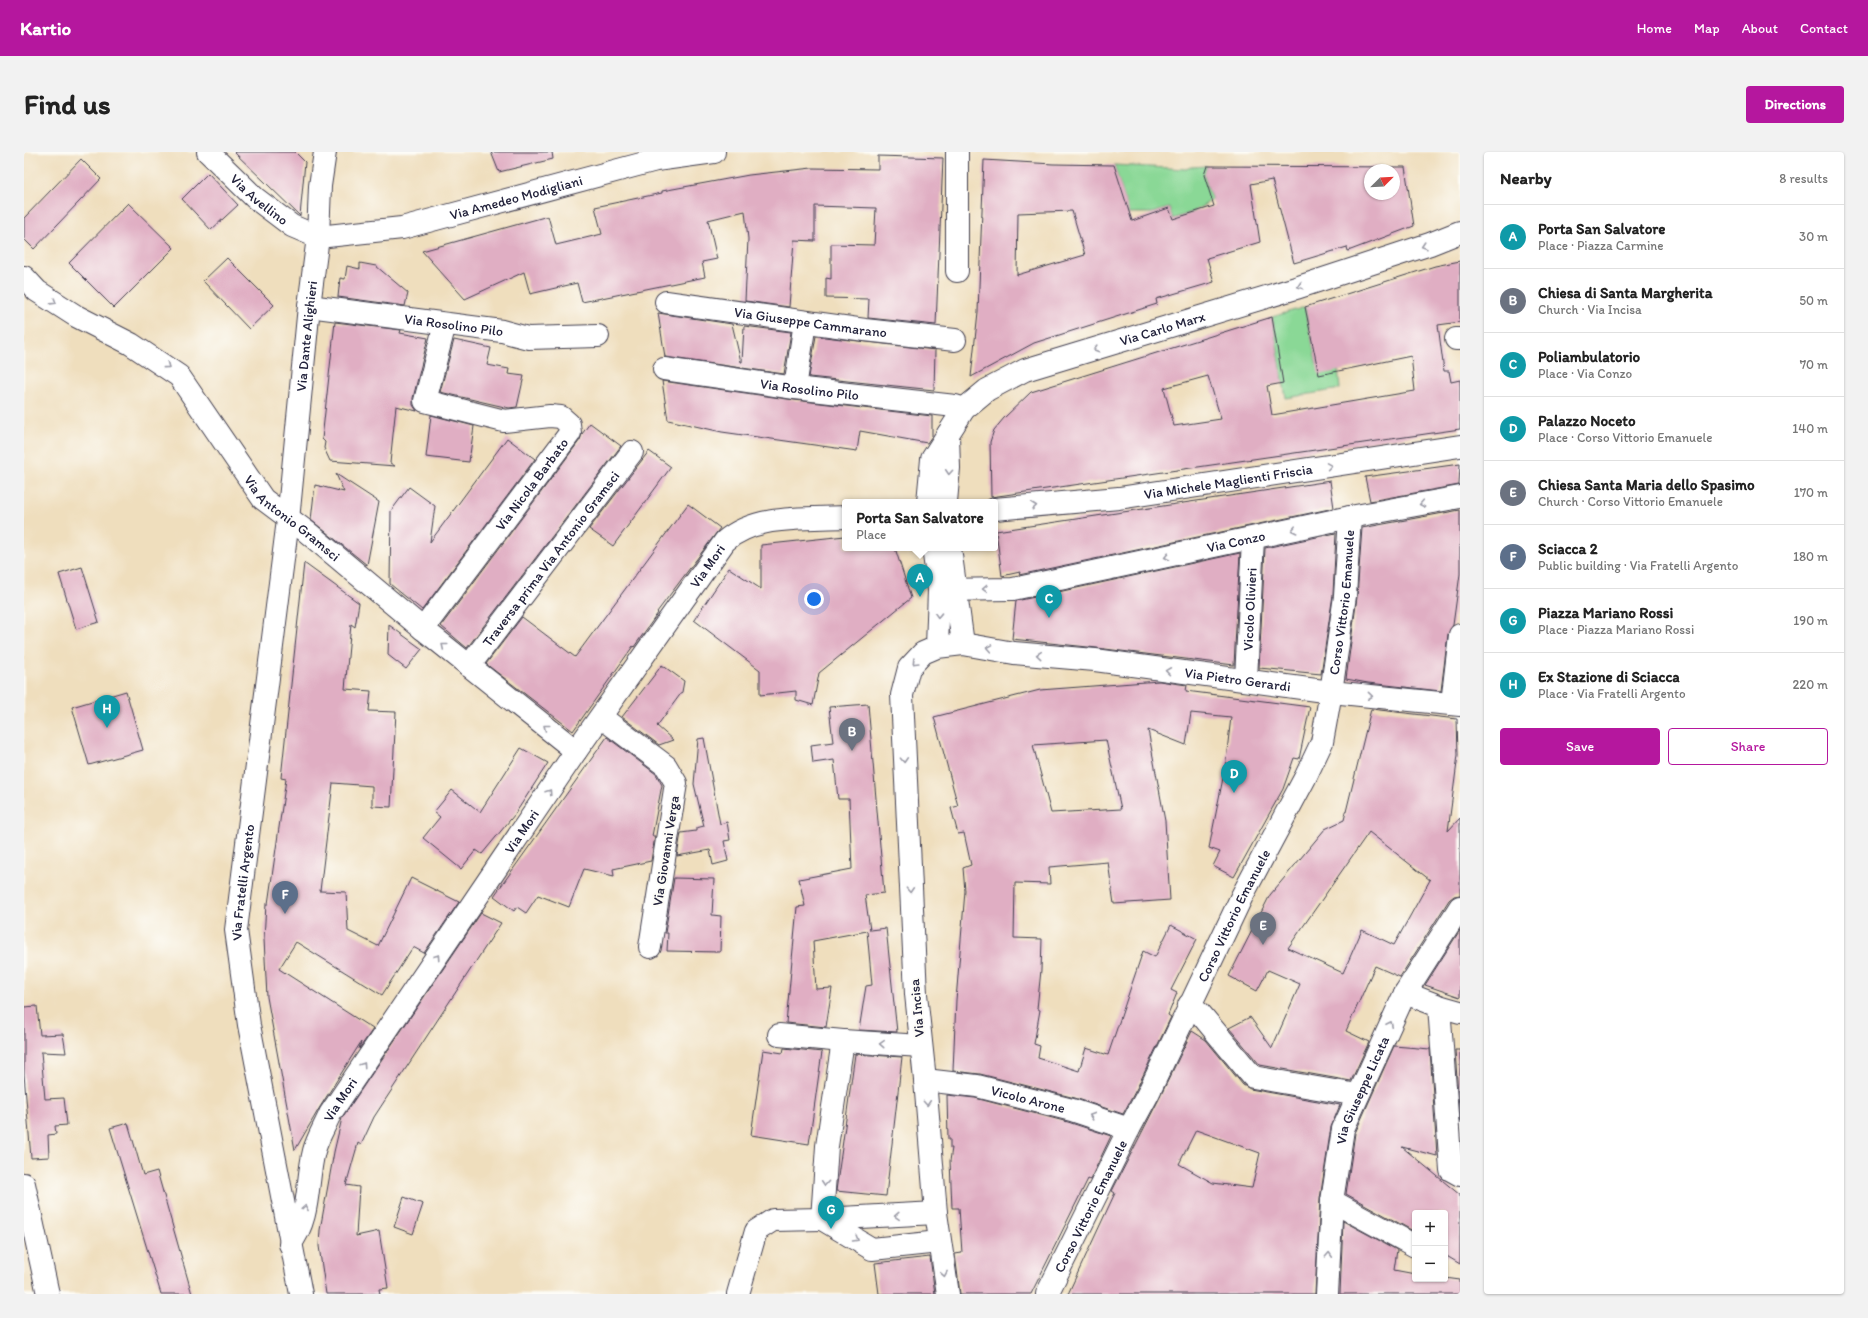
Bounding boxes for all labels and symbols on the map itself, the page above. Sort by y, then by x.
north arrow [1364,164,1400,200]
street label: Via Avellino [227,170,292,229]
street label: Via Amedeo Modigliani [448,172,584,223]
one-way arrow [1421,241,1428,250]
street label: Via Dante Alighieri [292,280,321,392]
one-way arrow [1297,282,1304,290]
one-way arrow [50,297,57,305]
street label: Via Giuseppe Cammarano [733,303,888,341]
street label: Via Carlo Marx [1118,308,1207,349]
street label: Via Rosolino Pilo [403,310,504,340]
one-way arrow [1092,344,1099,353]
one-way arrow [162,361,169,368]
street label: Via Rosolino Pilo [759,375,860,404]
street label: Via Nicola Barbato [491,434,572,534]
street label: Via Michele Maglienti Friscia [1143,460,1314,503]
one-way arrow [1326,462,1332,471]
street label: Traversa prima Via Antonio Gramsci [479,467,623,650]
one-way arrow [944,469,953,475]
street label: Via Antonio Gramsci [241,472,344,565]
one-way arrow [1419,499,1425,507]
one-way arrow [1031,502,1037,511]
one-way arrow [1291,525,1298,533]
street label: Via Conzo [1205,527,1267,556]
street label: Corso Vittorio Emanuele [1325,529,1358,676]
street label: Via Mori [686,541,729,591]
one-way arrow [1164,552,1170,560]
pin: A [907,564,933,597]
street label: Vicolo Olivieri [1239,567,1260,651]
one-way arrow [982,585,988,593]
pin: C [1036,585,1062,618]
your location [804,589,824,609]
one-way arrow [934,612,942,618]
one-way arrow [441,644,448,651]
one-way arrow [985,645,992,653]
one-way arrow [1036,651,1042,660]
one-way arrow [912,657,920,665]
street label: Via Pietro Gerardi [1184,664,1292,695]
one-way arrow [1165,667,1171,676]
one-way arrow [1367,691,1373,700]
pin: H [94,695,120,728]
pin: B [839,718,865,751]
one-way arrow [543,725,550,732]
one-way arrow [900,757,908,763]
pin: D [1221,760,1247,793]
one-way arrow [544,789,551,796]
street label: Via Giovanni Verga [649,794,683,907]
street label: Via Mori [501,806,542,857]
street label: Via Fratelli Argento [227,823,258,941]
street label: Corso Vittorio Emanuele [1193,847,1275,985]
pin: F [272,881,298,914]
one-way arrow [906,887,915,893]
pin: E [1250,912,1276,945]
one-way arrow [432,954,439,961]
street label: Via Incisa [906,977,928,1038]
one-way arrow [1385,1021,1393,1028]
street label: Via Giuseppe Licata [1332,1033,1393,1145]
one-way arrow [879,1039,885,1048]
one-way arrow [359,1062,366,1069]
street label: Via Mori [319,1074,361,1124]
street label: Vicolo Arone [989,1081,1067,1117]
one-way arrow [922,1100,931,1106]
one-way arrow [1088,1113,1095,1121]
street label: Corso Vittorio Emanuele [1051,1137,1131,1275]
one-way arrow [820,1180,829,1186]
pin: G [818,1196,844,1229]
one-way arrow [300,1205,309,1212]
one-way arrow [894,1211,900,1220]
one-way arrow [852,1235,859,1242]
one-way arrow [1324,1252,1333,1258]
one-way arrow [939,1271,948,1277]

